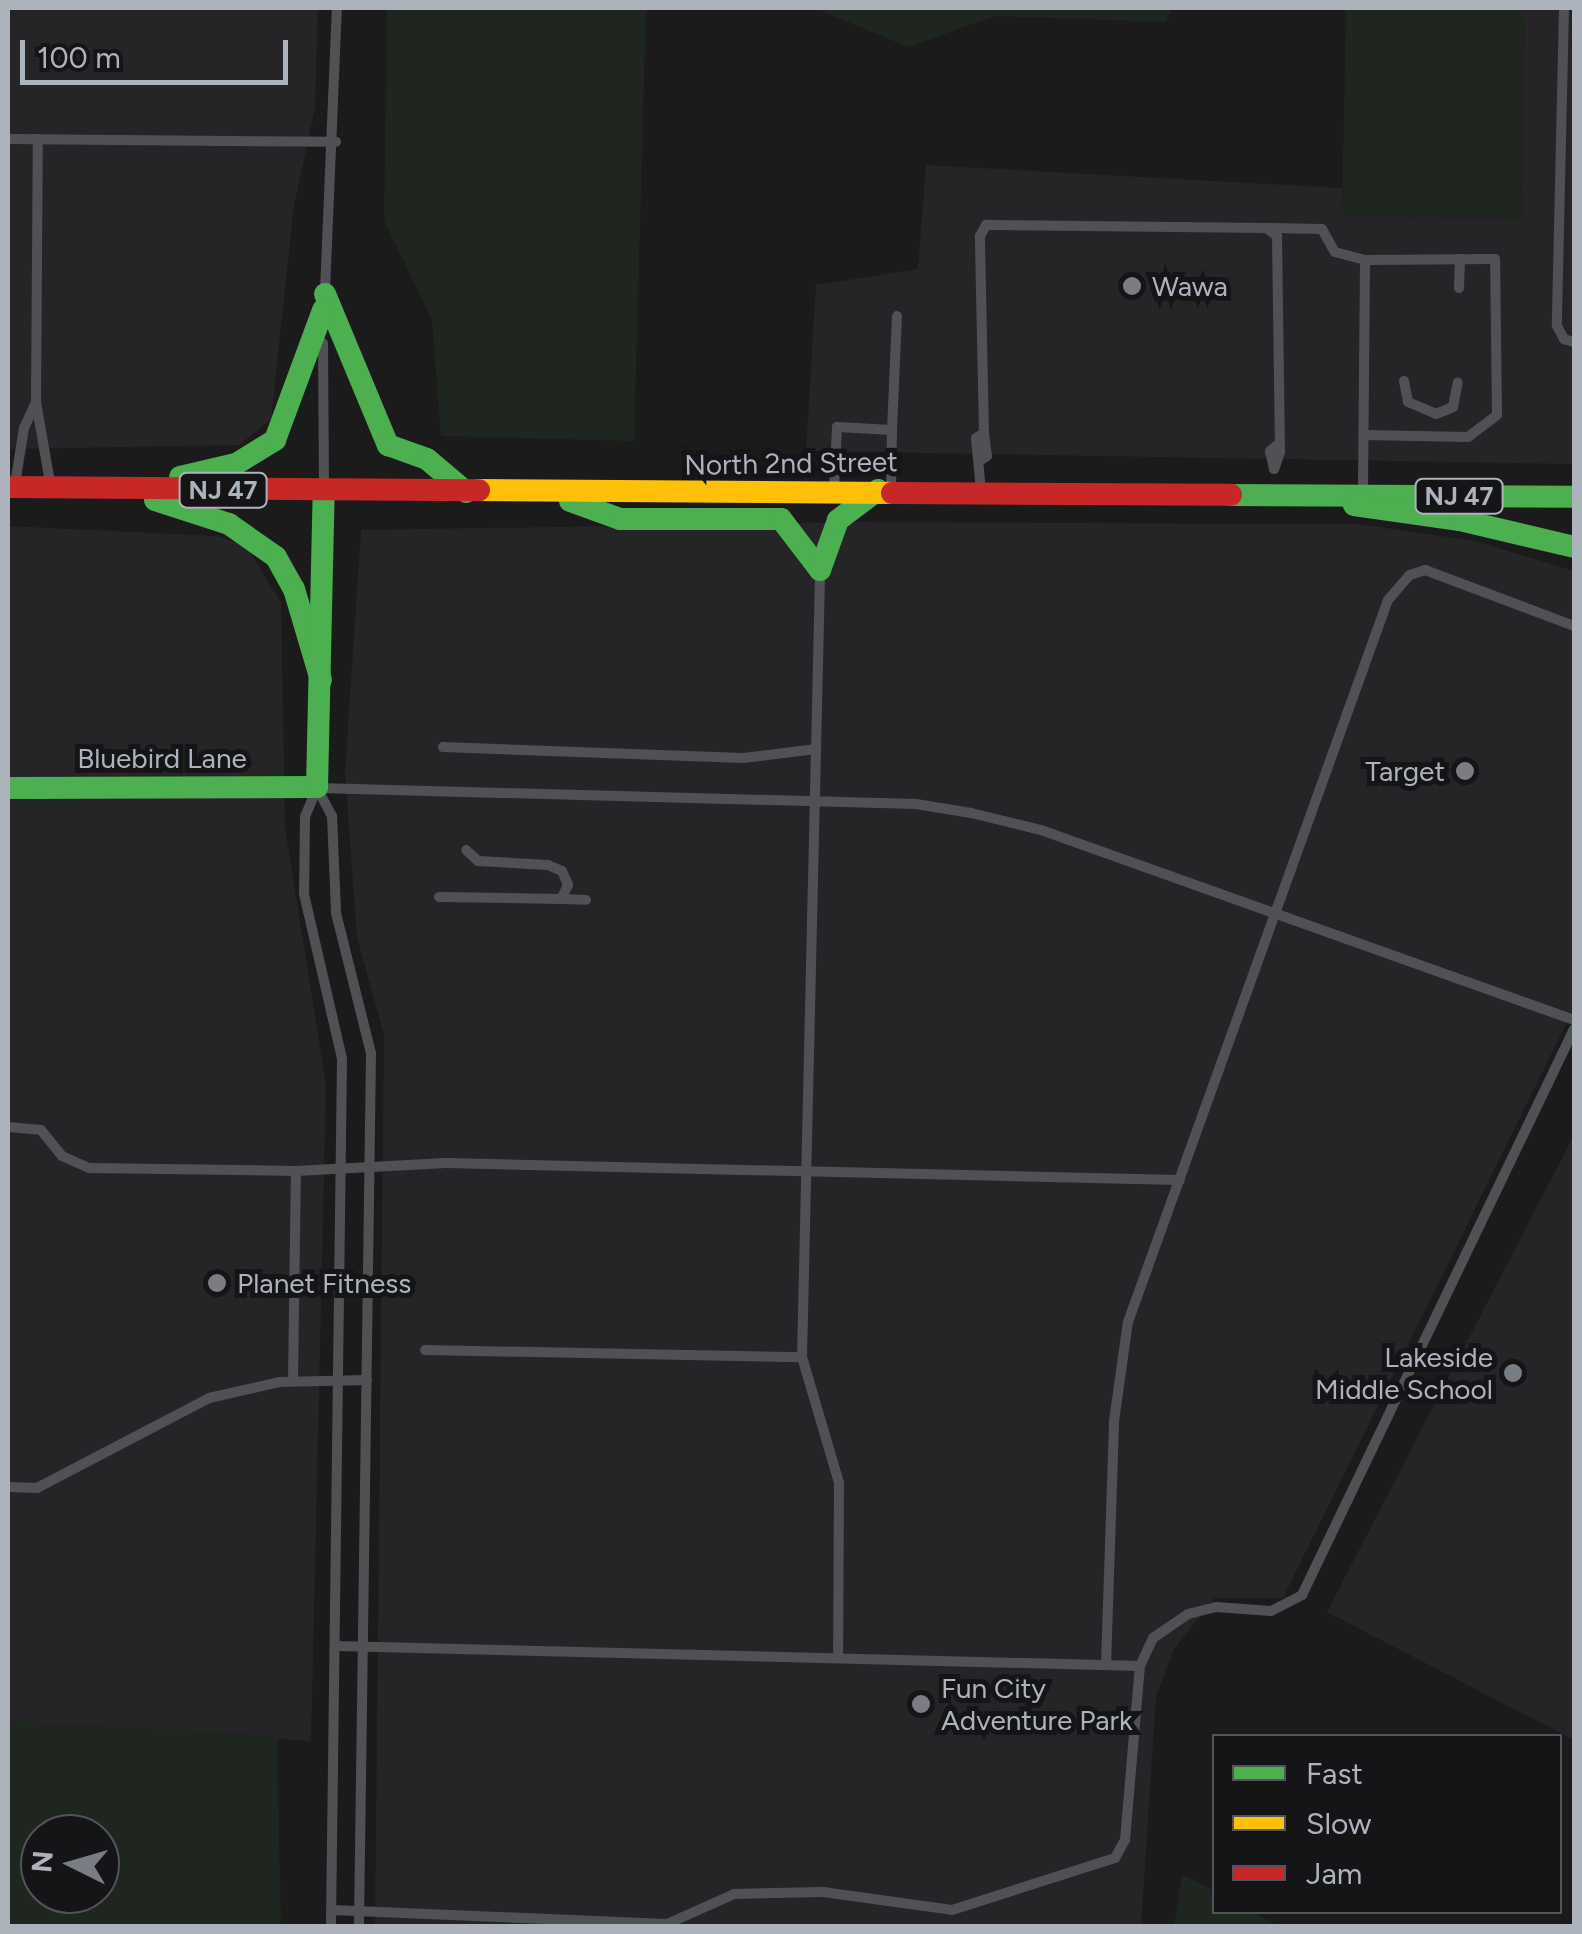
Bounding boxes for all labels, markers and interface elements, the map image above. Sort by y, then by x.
scale bar [25,20,292,82]
text: 100 m [37,39,121,76]
place label: Wawa [1152,269,1228,303]
marker: Wawa [1121,275,1143,297]
street label: North 2nd Street [684,444,898,482]
road number: NJ 47 [178,470,268,510]
road number: NJ 47 [1414,476,1504,516]
street label: Bluebird Lane [77,741,247,775]
place label: Target [1365,754,1445,788]
marker: Target [1454,760,1476,782]
place label: Planet Fitness [237,1266,411,1300]
marker: Planet Fitness [206,1272,228,1294]
place label: Lakeside Middle School [1315,1340,1493,1406]
marker: Lakeside Middle School [1502,1362,1524,1384]
place label: Fun City Adventure Park [941,1671,1132,1737]
marker: Fun City Adventure Park [910,1693,932,1715]
legend [1212,1734,1562,1914]
text: Fast [1306,1755,1363,1792]
text: Slow [1306,1805,1372,1842]
north arrow [20,1814,120,1914]
text: N [24,1849,60,1874]
text: Jam [1306,1855,1362,1892]

